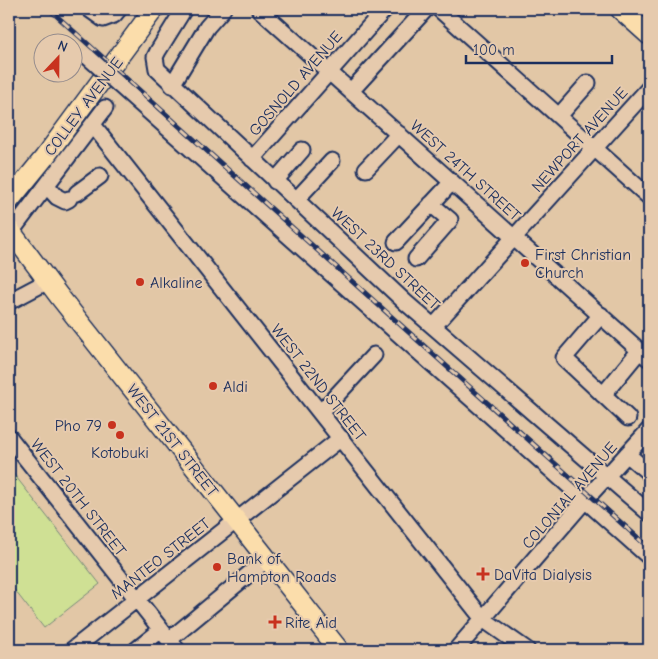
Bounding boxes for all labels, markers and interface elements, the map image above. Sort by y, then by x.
street label: GOSNOLD AVENUE [245,27,346,140]
north arrow [32,32,82,82]
scale bar [466,32,612,64]
text: N [55,37,70,56]
text: 100 m [473,41,515,59]
street label: COLLEY AVENUE [41,54,127,159]
street label: NEWPORT AVENUE [528,83,632,196]
street label: WEST 24TH STREET [407,117,524,225]
street label: WEST 23RD STREET [327,204,444,314]
place label: First Christian Church [535,246,631,282]
marker: First Christian Church [519,257,531,269]
place label: Alkaline [150,274,202,292]
marker: Alkaline [134,276,146,288]
street label: WEST 22ND STREET [267,321,370,445]
place label: Aldi [223,378,248,396]
marker: Aldi [207,380,219,392]
street label: WEST 21ST STREET [123,381,222,501]
place label: Pho 79 [55,417,102,435]
marker: Pho 79 [106,419,118,431]
marker: Kotobuki [114,429,126,441]
street label: WEST 20TH STREET [27,435,130,560]
street label: COLONIAL AVENUE [519,438,621,553]
place label: Kotobuki [91,444,149,462]
street label: MANTEO STREET [107,514,214,603]
place label: Bank of Hampton Roads [227,550,337,586]
marker: Bank of Hampton Roads [211,561,223,573]
place label: DaVita Dialysis [494,566,592,584]
marker: DaVita Dialysis [476,567,490,581]
place label: Rite Aid [285,614,337,632]
marker: Rite Aid [269,616,281,628]

